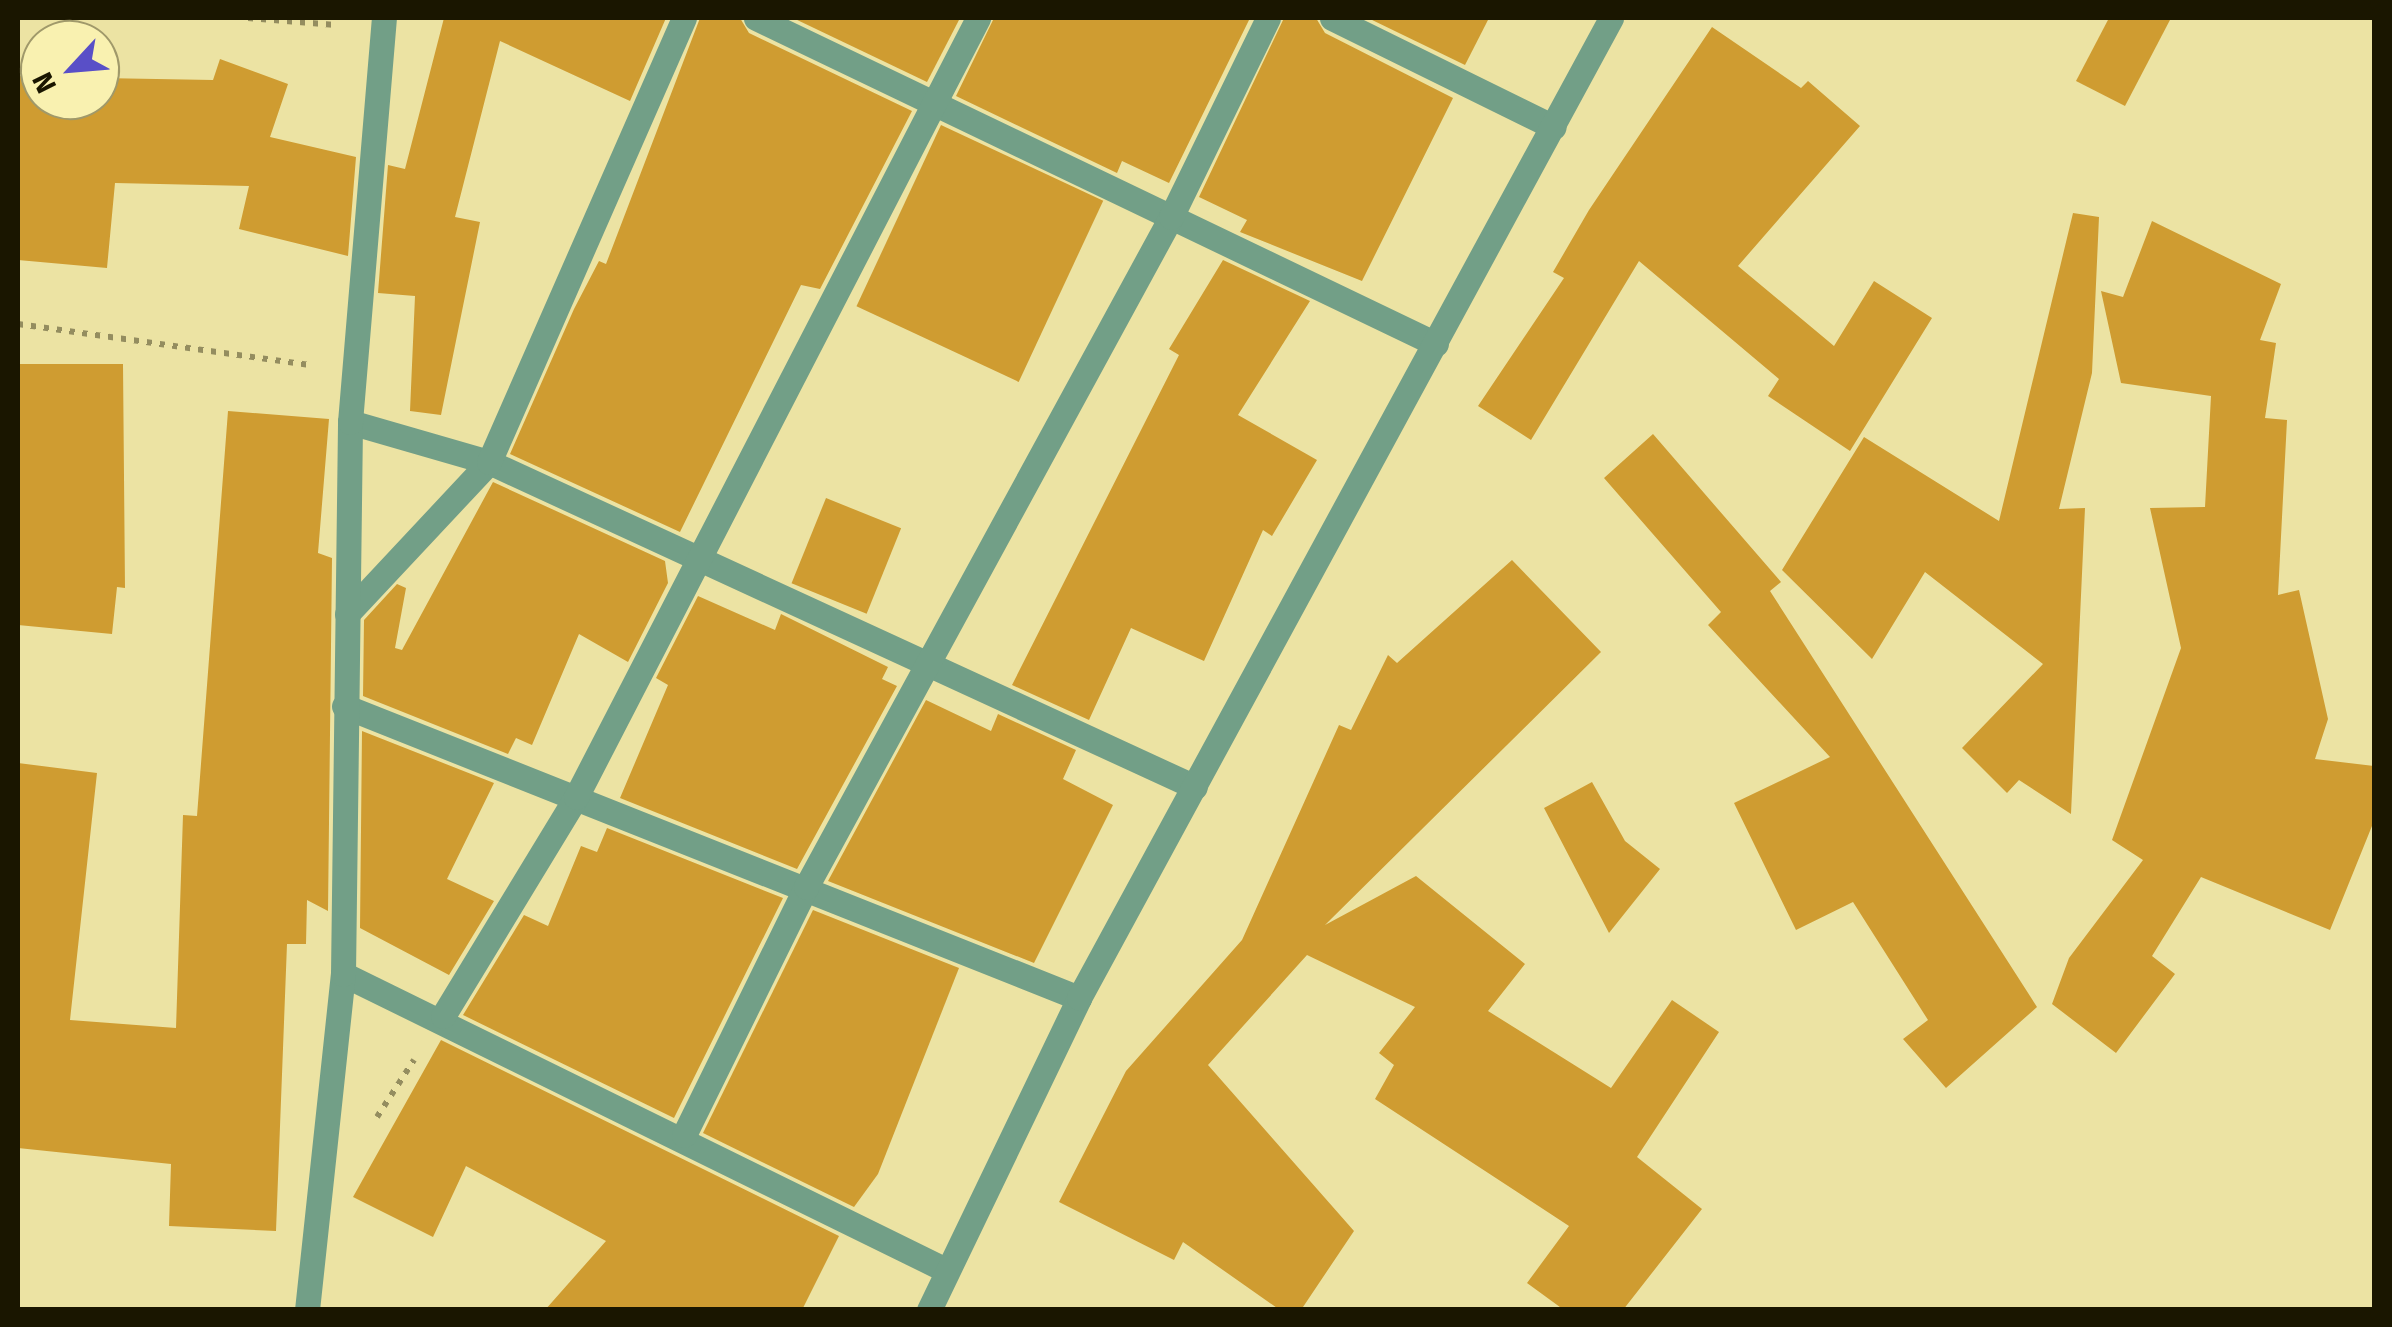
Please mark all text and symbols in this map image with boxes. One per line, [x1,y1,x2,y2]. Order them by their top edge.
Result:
north arrow [20,20,120,120]
text: N [25,67,63,98]

